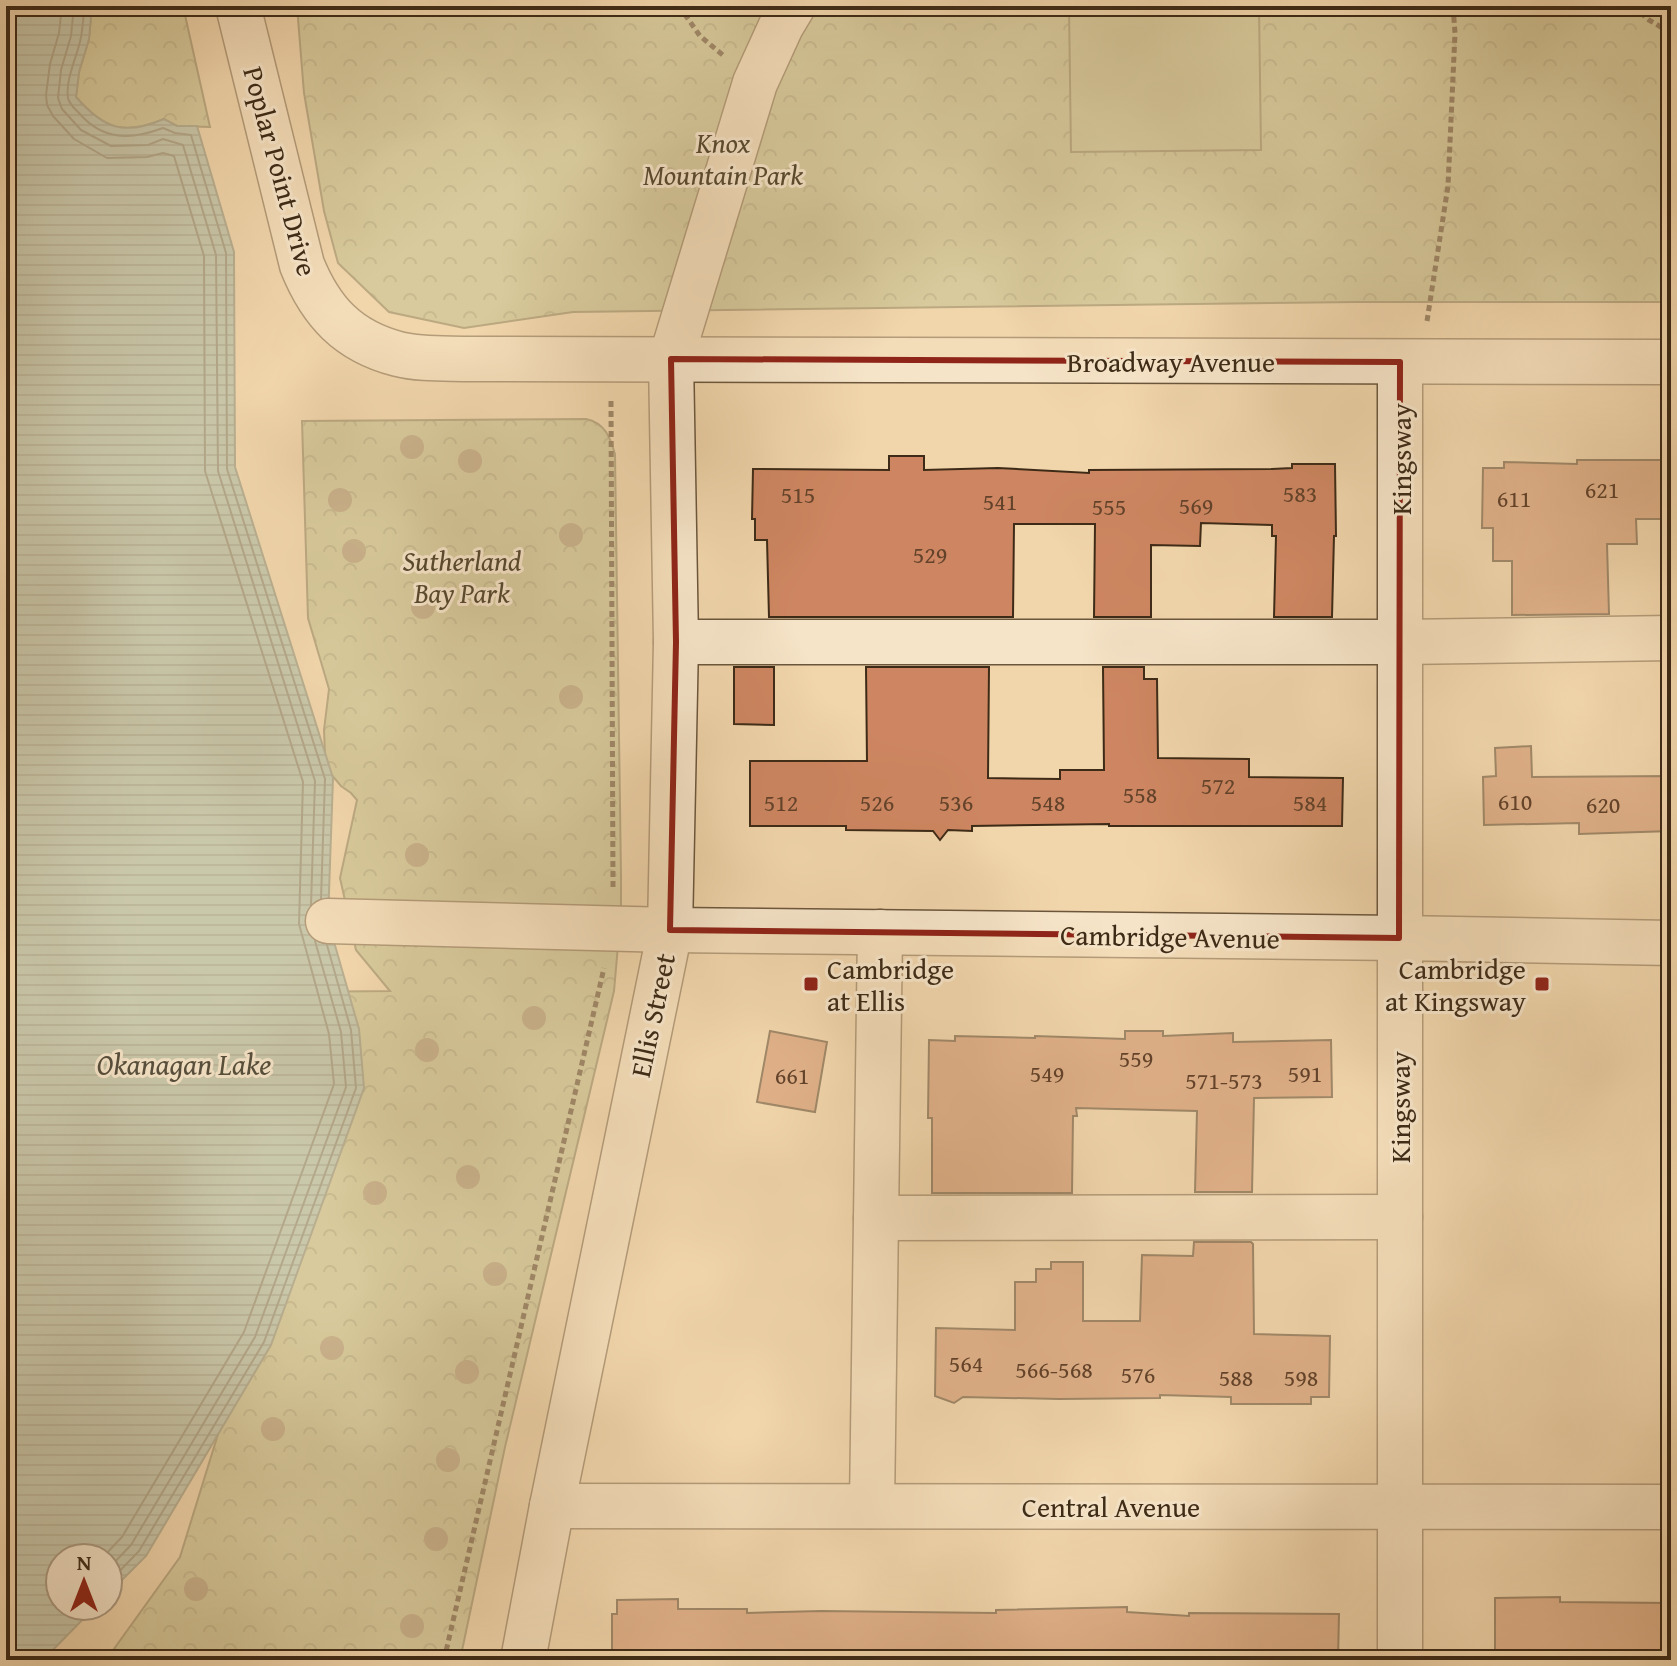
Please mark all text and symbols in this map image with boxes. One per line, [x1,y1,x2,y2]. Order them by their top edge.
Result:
street label: Poplar Point Drive [233,62,329,280]
park label: Knox Mountain Park [643,122,803,195]
street label: Broadway Avenue [1067,341,1275,382]
street label: Kingsway [1380,403,1421,515]
house number: 621 [1585,472,1619,507]
house number: 583 [1283,476,1317,511]
house number: 515 [781,477,815,512]
house number: 611 [1497,481,1531,516]
house number: 541 [983,484,1017,519]
house number: 569 [1179,488,1213,523]
house number: 555 [1092,489,1126,524]
house number: 529 [913,537,947,572]
park label: Sutherland Bay Park [402,540,522,613]
house number: 572 [1201,768,1235,803]
house number: 558 [1123,777,1157,812]
house number: 610 [1498,784,1532,819]
house number: 512 [764,785,798,820]
house number: 526 [860,785,894,820]
house number: 536 [939,785,973,820]
house number: 548 [1031,785,1065,820]
house number: 584 [1293,785,1327,820]
house number: 620 [1586,787,1620,822]
street label: Cambridge Avenue [1060,914,1280,958]
place label: Cambridge at Ellis [827,948,954,1021]
place label: Cambridge at Kingsway [1385,948,1526,1021]
street label: Ellis Street [619,949,685,1081]
marker: Cambridge at Ellis [802,975,820,993]
marker: Cambridge at Kingsway [1533,975,1551,993]
house number: 559 [1119,1041,1153,1076]
water label: Okanagan Lake [97,1042,271,1086]
street label: Kingsway [1379,1051,1420,1163]
house number: 549 [1030,1056,1064,1091]
house number: 591 [1288,1056,1322,1091]
house number: 661 [775,1058,809,1093]
house number: 571-573 [1185,1063,1263,1098]
house number: 564 [949,1346,983,1381]
house number: 566-568 [1015,1352,1093,1387]
house number: 576 [1121,1357,1155,1392]
house number: 588 [1219,1360,1253,1395]
house number: 598 [1284,1360,1318,1395]
street label: Central Avenue [1022,1486,1200,1527]
north arrow [44,1542,124,1622]
text: N [77,1546,92,1578]

